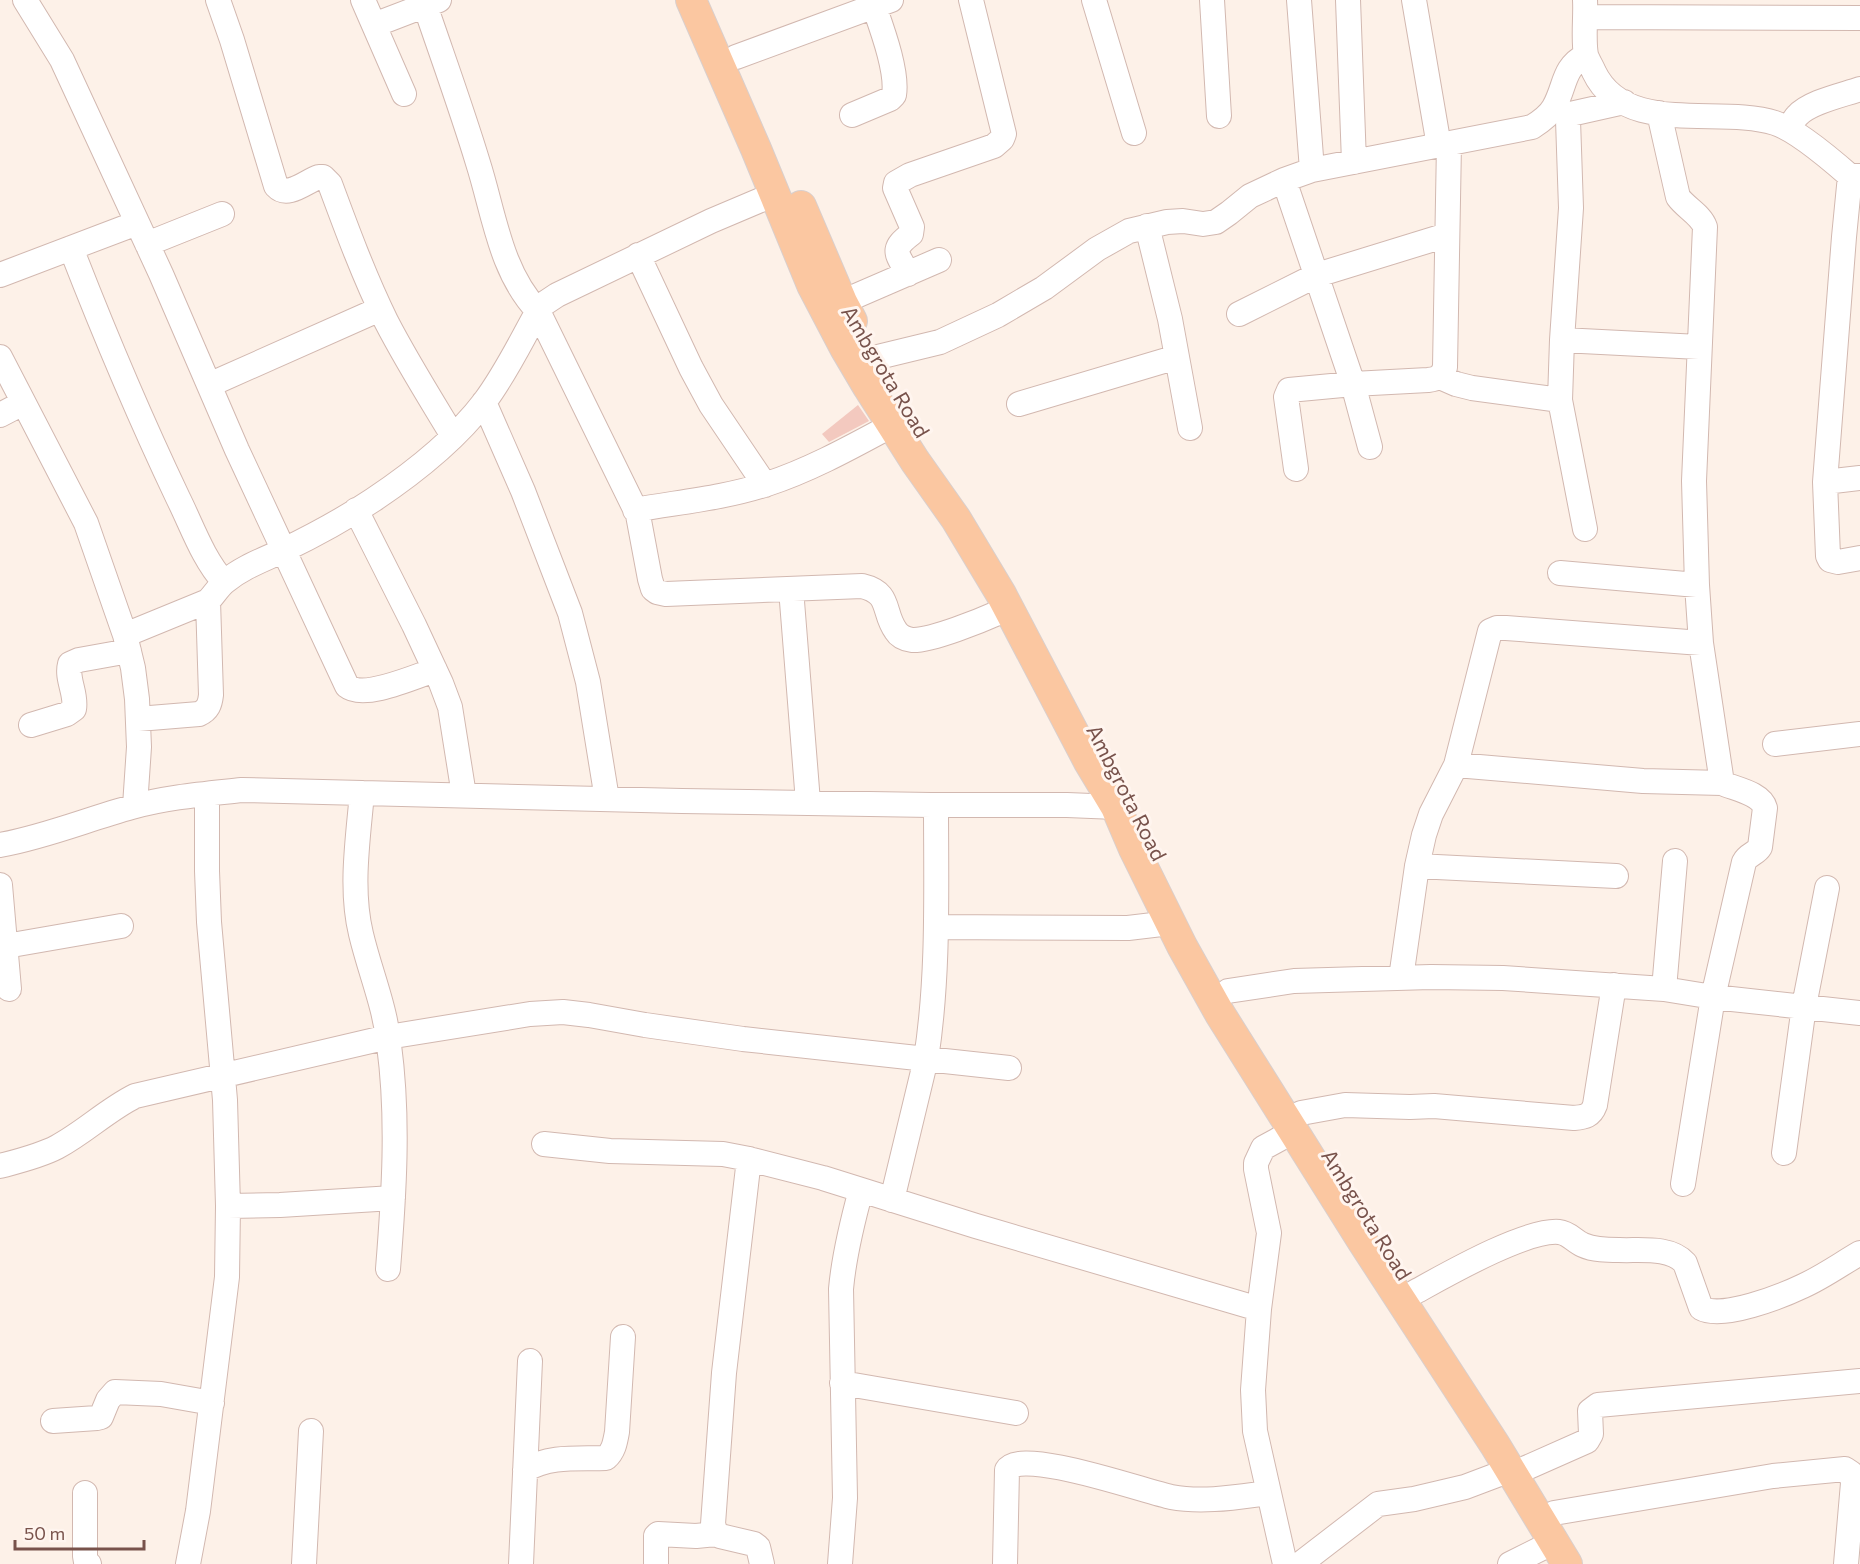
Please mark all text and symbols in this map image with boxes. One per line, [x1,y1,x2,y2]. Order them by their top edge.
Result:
street label: Ambgrota Road [837,301,936,442]
street label: Ambgrota Road [1082,720,1172,865]
street label: Ambgrota Road [1317,1144,1418,1284]
scale bar [15,1513,144,1551]
text: 50 m [24,1522,65,1544]

